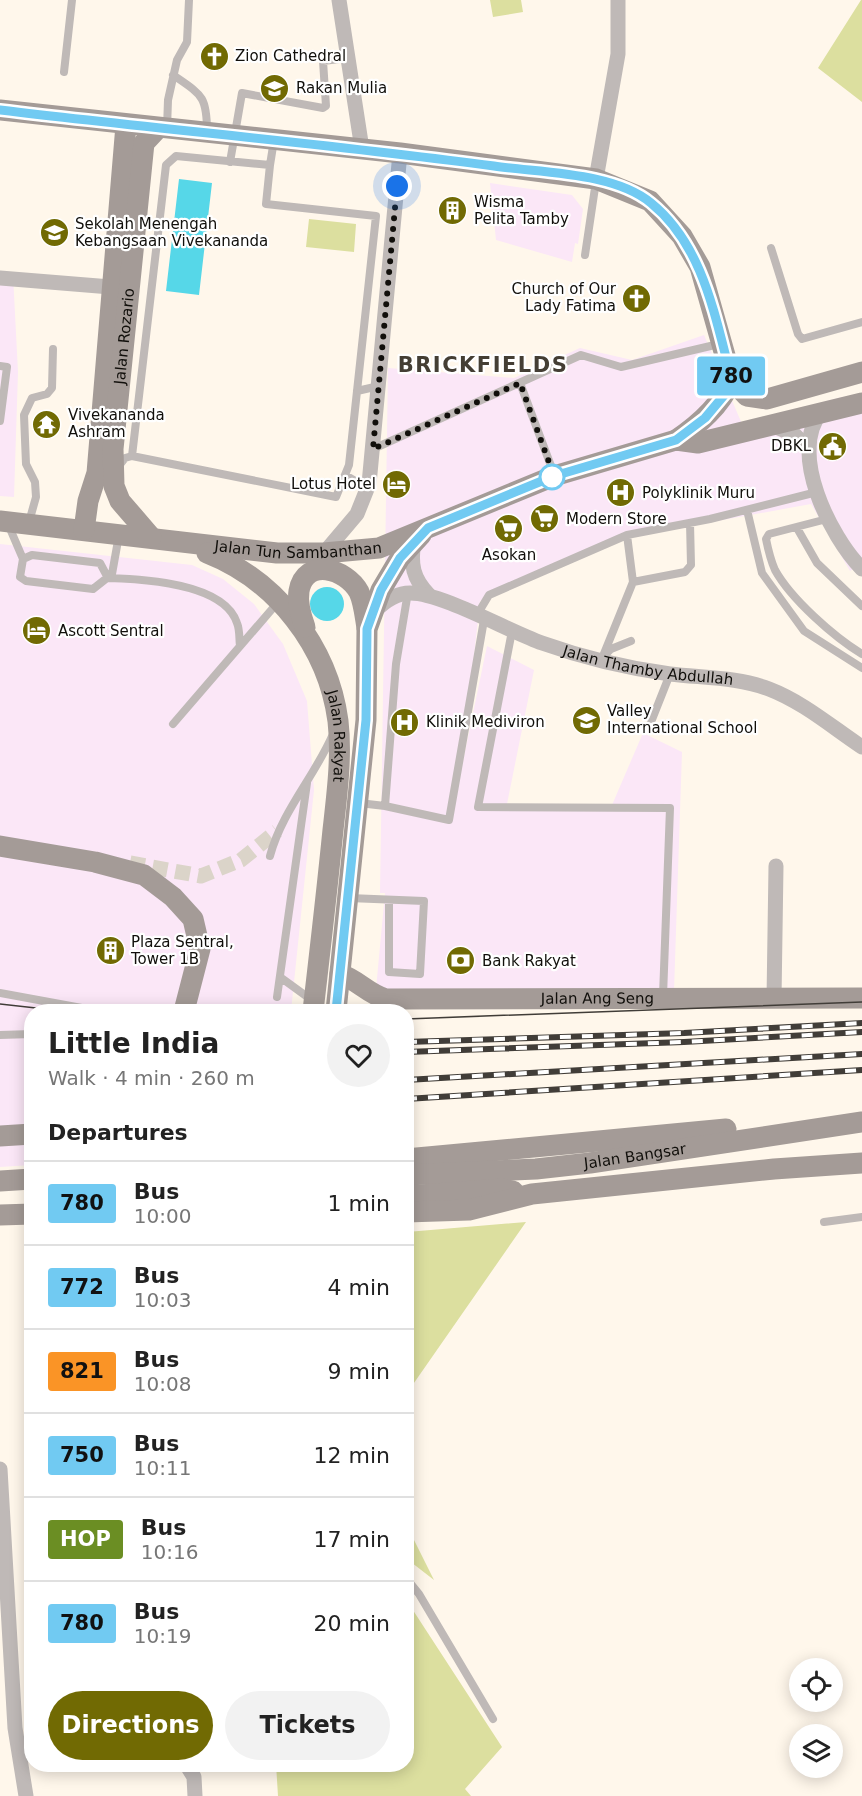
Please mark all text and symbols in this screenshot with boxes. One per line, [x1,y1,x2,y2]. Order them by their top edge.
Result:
church icon: Zion Cathedral [198,40,230,72]
place label: Zion Cathedral [235,47,346,65]
school or university icon: Rakan Mulia [259,72,291,104]
place label: Rakan Mulia [296,79,387,97]
your location [382,171,412,201]
place label: Wisma Pelita Tamby [474,193,569,228]
building icon: Wisma Pelita Tamby [437,195,469,227]
place label: Sekolah Menengah Kebangsaan Vivekananda [75,215,268,250]
school or university icon: Sekolah Menengah Kebangsaan Vivekananda [38,217,70,249]
place label: Church of Our Lady Fatima [511,280,617,315]
church icon: Church of Our Lady Fatima [621,282,653,314]
street label: Jalan Rozario [110,287,138,386]
district label: BRICKFIELDS [398,353,568,377]
line badge: 780 [696,356,765,395]
text: 780 [709,364,753,388]
place label: Vivekananda Ashram [68,406,165,441]
temple icon: Vivekananda Ashram [31,408,63,440]
public building icon: DBKL [816,430,848,462]
place label: DBKL [771,437,812,455]
unlabelled marker [539,464,565,490]
hotel icon: Lotus Hotel [381,468,413,500]
place label: Lotus Hotel [291,475,376,493]
hospital icon: Polyklinik Muru [605,477,637,509]
place label: Polyklinik Muru [642,484,755,502]
supermarket icon: Modern Store [529,503,561,535]
place label: Modern Store [566,510,667,528]
supermarket icon: Asokan [493,512,525,544]
street label: Jalan Tun Sambanthan [213,537,383,562]
place label: Asokan [482,546,536,564]
hotel icon: Ascott Sentral [21,615,53,647]
place label: Ascott Sentral [58,622,164,640]
street label: Jalan Thamby Abdullah [560,641,734,689]
street label: Jalan Rakyat [323,687,349,783]
place label: Valley International School [607,702,757,737]
school or university icon: Valley International School [570,704,602,736]
hospital icon: Klinik Mediviron [389,706,421,738]
place label: Klinik Mediviron [426,713,545,731]
place label: Plaza Sentral, Tower 1B [130,933,234,968]
building icon: Plaza Sentral, Tower 1B [94,935,126,967]
bank icon: Bank Rakyat [445,945,477,977]
place label: Bank Rakyat [482,952,576,970]
street label: Jalan Ang Seng [540,989,654,1008]
button: heart [327,1024,390,1087]
text: Little India [48,1027,219,1060]
text: Walk · 4 min · 260 m [48,1066,255,1090]
text: Departures [48,1120,188,1145]
street label: Jalan Bangsar [582,1140,688,1173]
text: Bus [134,1179,179,1204]
text: 780 [60,1191,104,1215]
text: 1 min [328,1191,390,1216]
text: 10:00 [134,1204,191,1228]
text: Bus [134,1263,179,1288]
text: 772 [60,1275,104,1299]
text: 4 min [328,1275,390,1300]
text: 10:03 [134,1288,191,1312]
text: Bus [134,1347,179,1372]
text: 821 [60,1359,104,1383]
text: 9 min [328,1359,390,1384]
text: 10:08 [134,1372,191,1396]
text: Bus [134,1431,179,1456]
text: 750 [60,1443,104,1467]
text: 12 min [314,1443,390,1468]
text: 10:11 [134,1456,191,1480]
text: Bus [141,1515,186,1540]
text: HOP [60,1527,111,1551]
text: 17 min [314,1527,390,1552]
text: 10:16 [141,1540,198,1564]
text: Bus [134,1599,179,1624]
text: 780 [60,1611,104,1635]
text: 20 min [314,1611,390,1636]
text: 10:19 [134,1624,191,1648]
map controls [789,1658,843,1778]
button: locate [789,1658,843,1712]
button: Directions [48,1691,213,1760]
button: Tickets [225,1691,390,1760]
button: layers [789,1724,843,1778]

